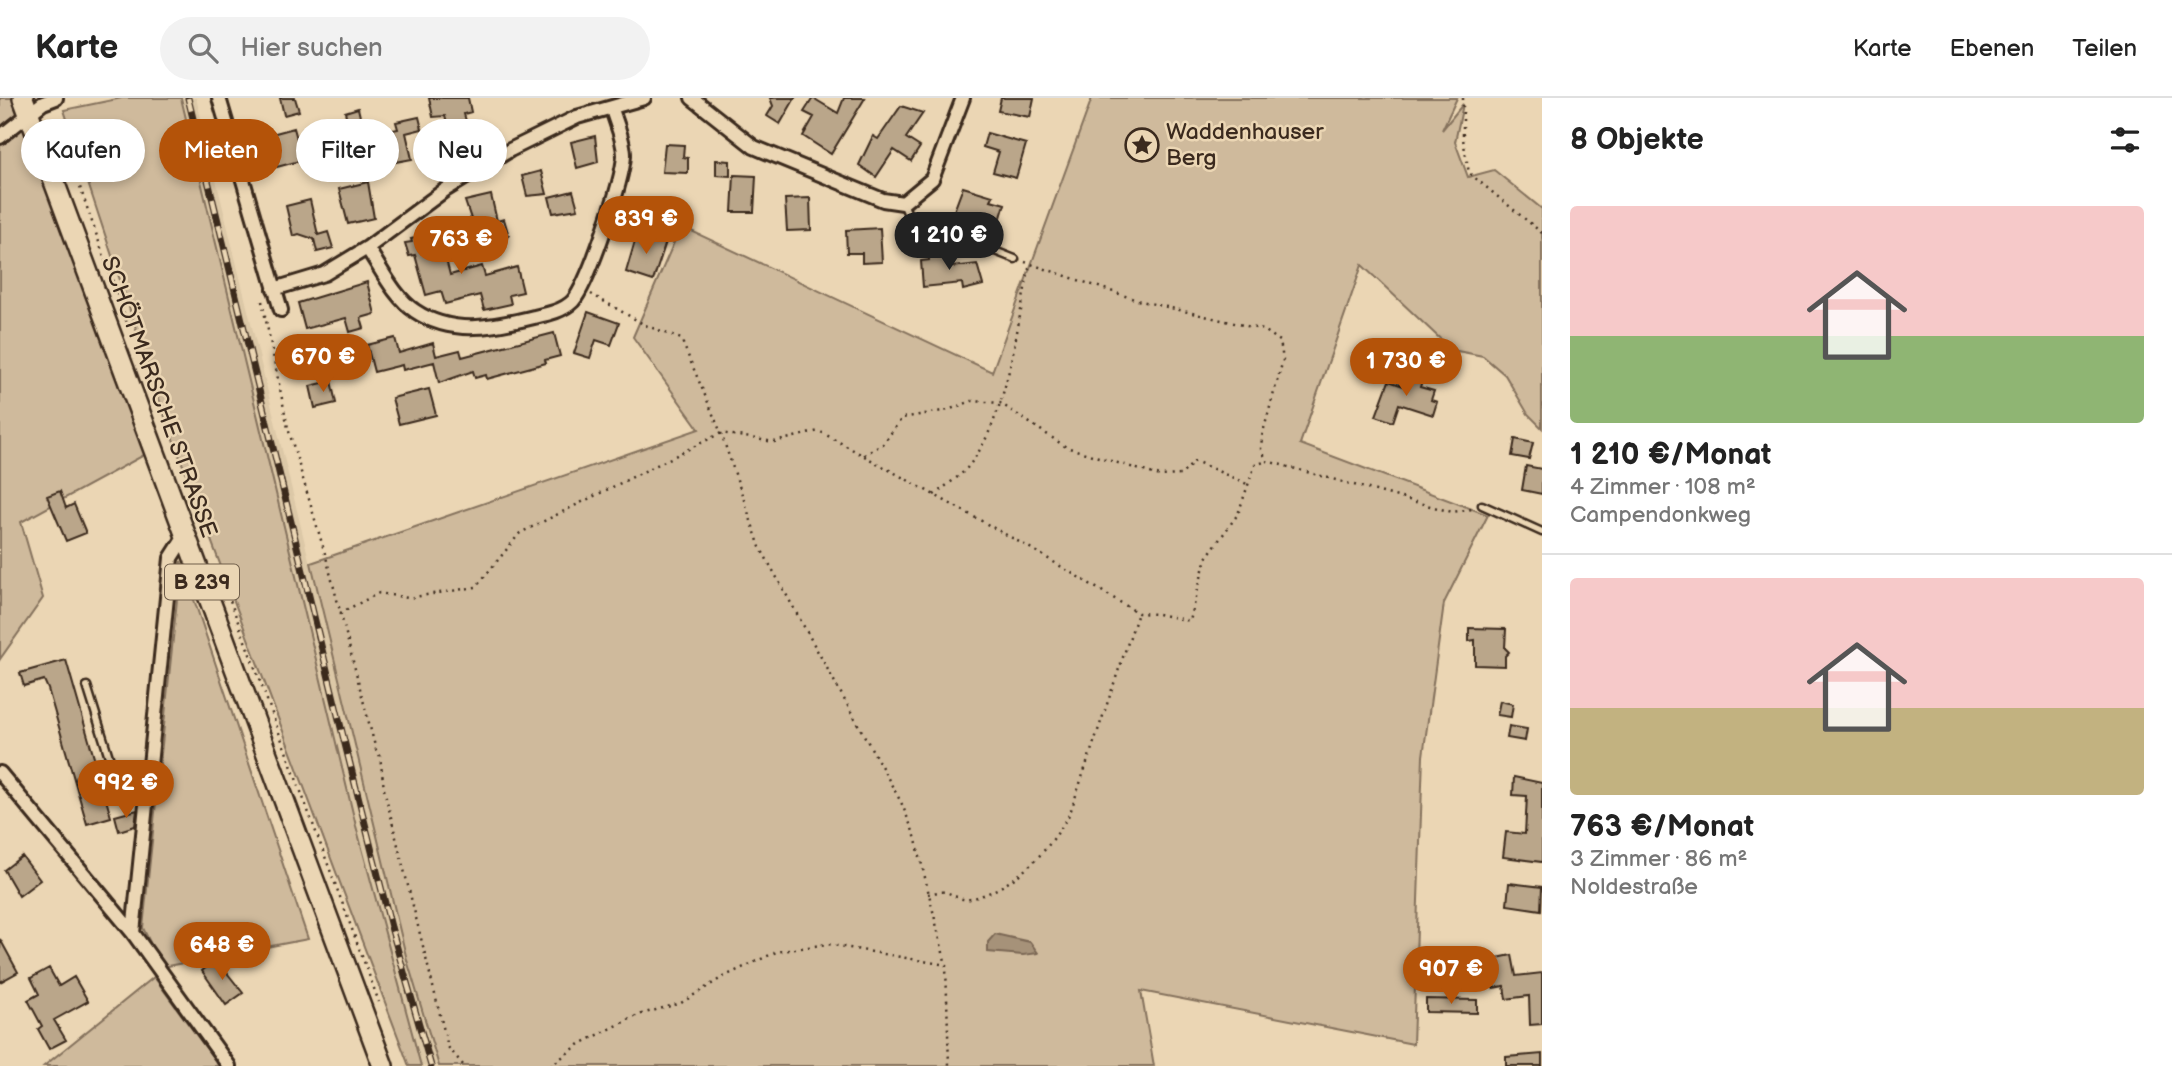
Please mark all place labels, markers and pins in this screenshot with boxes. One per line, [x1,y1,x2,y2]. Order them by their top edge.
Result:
place label: Waddenhauser Berg [1166,118,1324,172]
place icon: Waddenhauser Berg [1123,126,1161,164]
pin: 839 € [597,197,695,256]
pin: 1 210 € [884,212,1014,272]
pin: 763 € [412,216,510,276]
pin: 670 € [274,334,372,394]
pin: 1 730 € [1341,338,1471,398]
pin: 992 € [77,760,175,820]
pin: 648 € [173,922,271,982]
pin: 907 € [1402,946,1500,1006]

